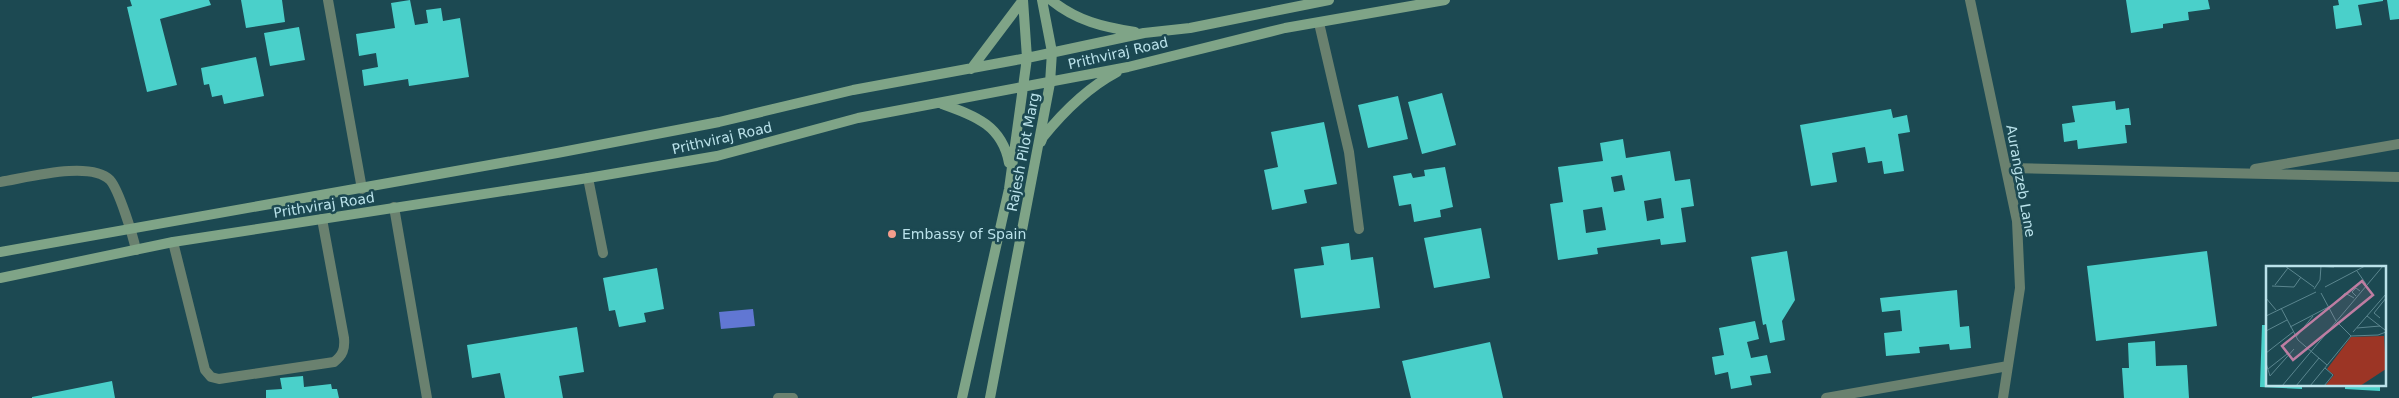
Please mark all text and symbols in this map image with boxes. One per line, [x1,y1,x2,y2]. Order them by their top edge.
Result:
street label: Prithviraj Road [1066,34,1170,72]
street label: Rajesh Pilot Marg [1004,91,1042,213]
street label: Prithviraj Road [670,119,774,157]
street label: Aurangzeb Lane [2003,124,2039,238]
street label: Prithviraj Road [272,189,376,221]
place label: Embassy of Spain [902,226,1026,242]
marker: Embassy of Spain [886,228,898,240]
inset map [2266,266,2386,386]

